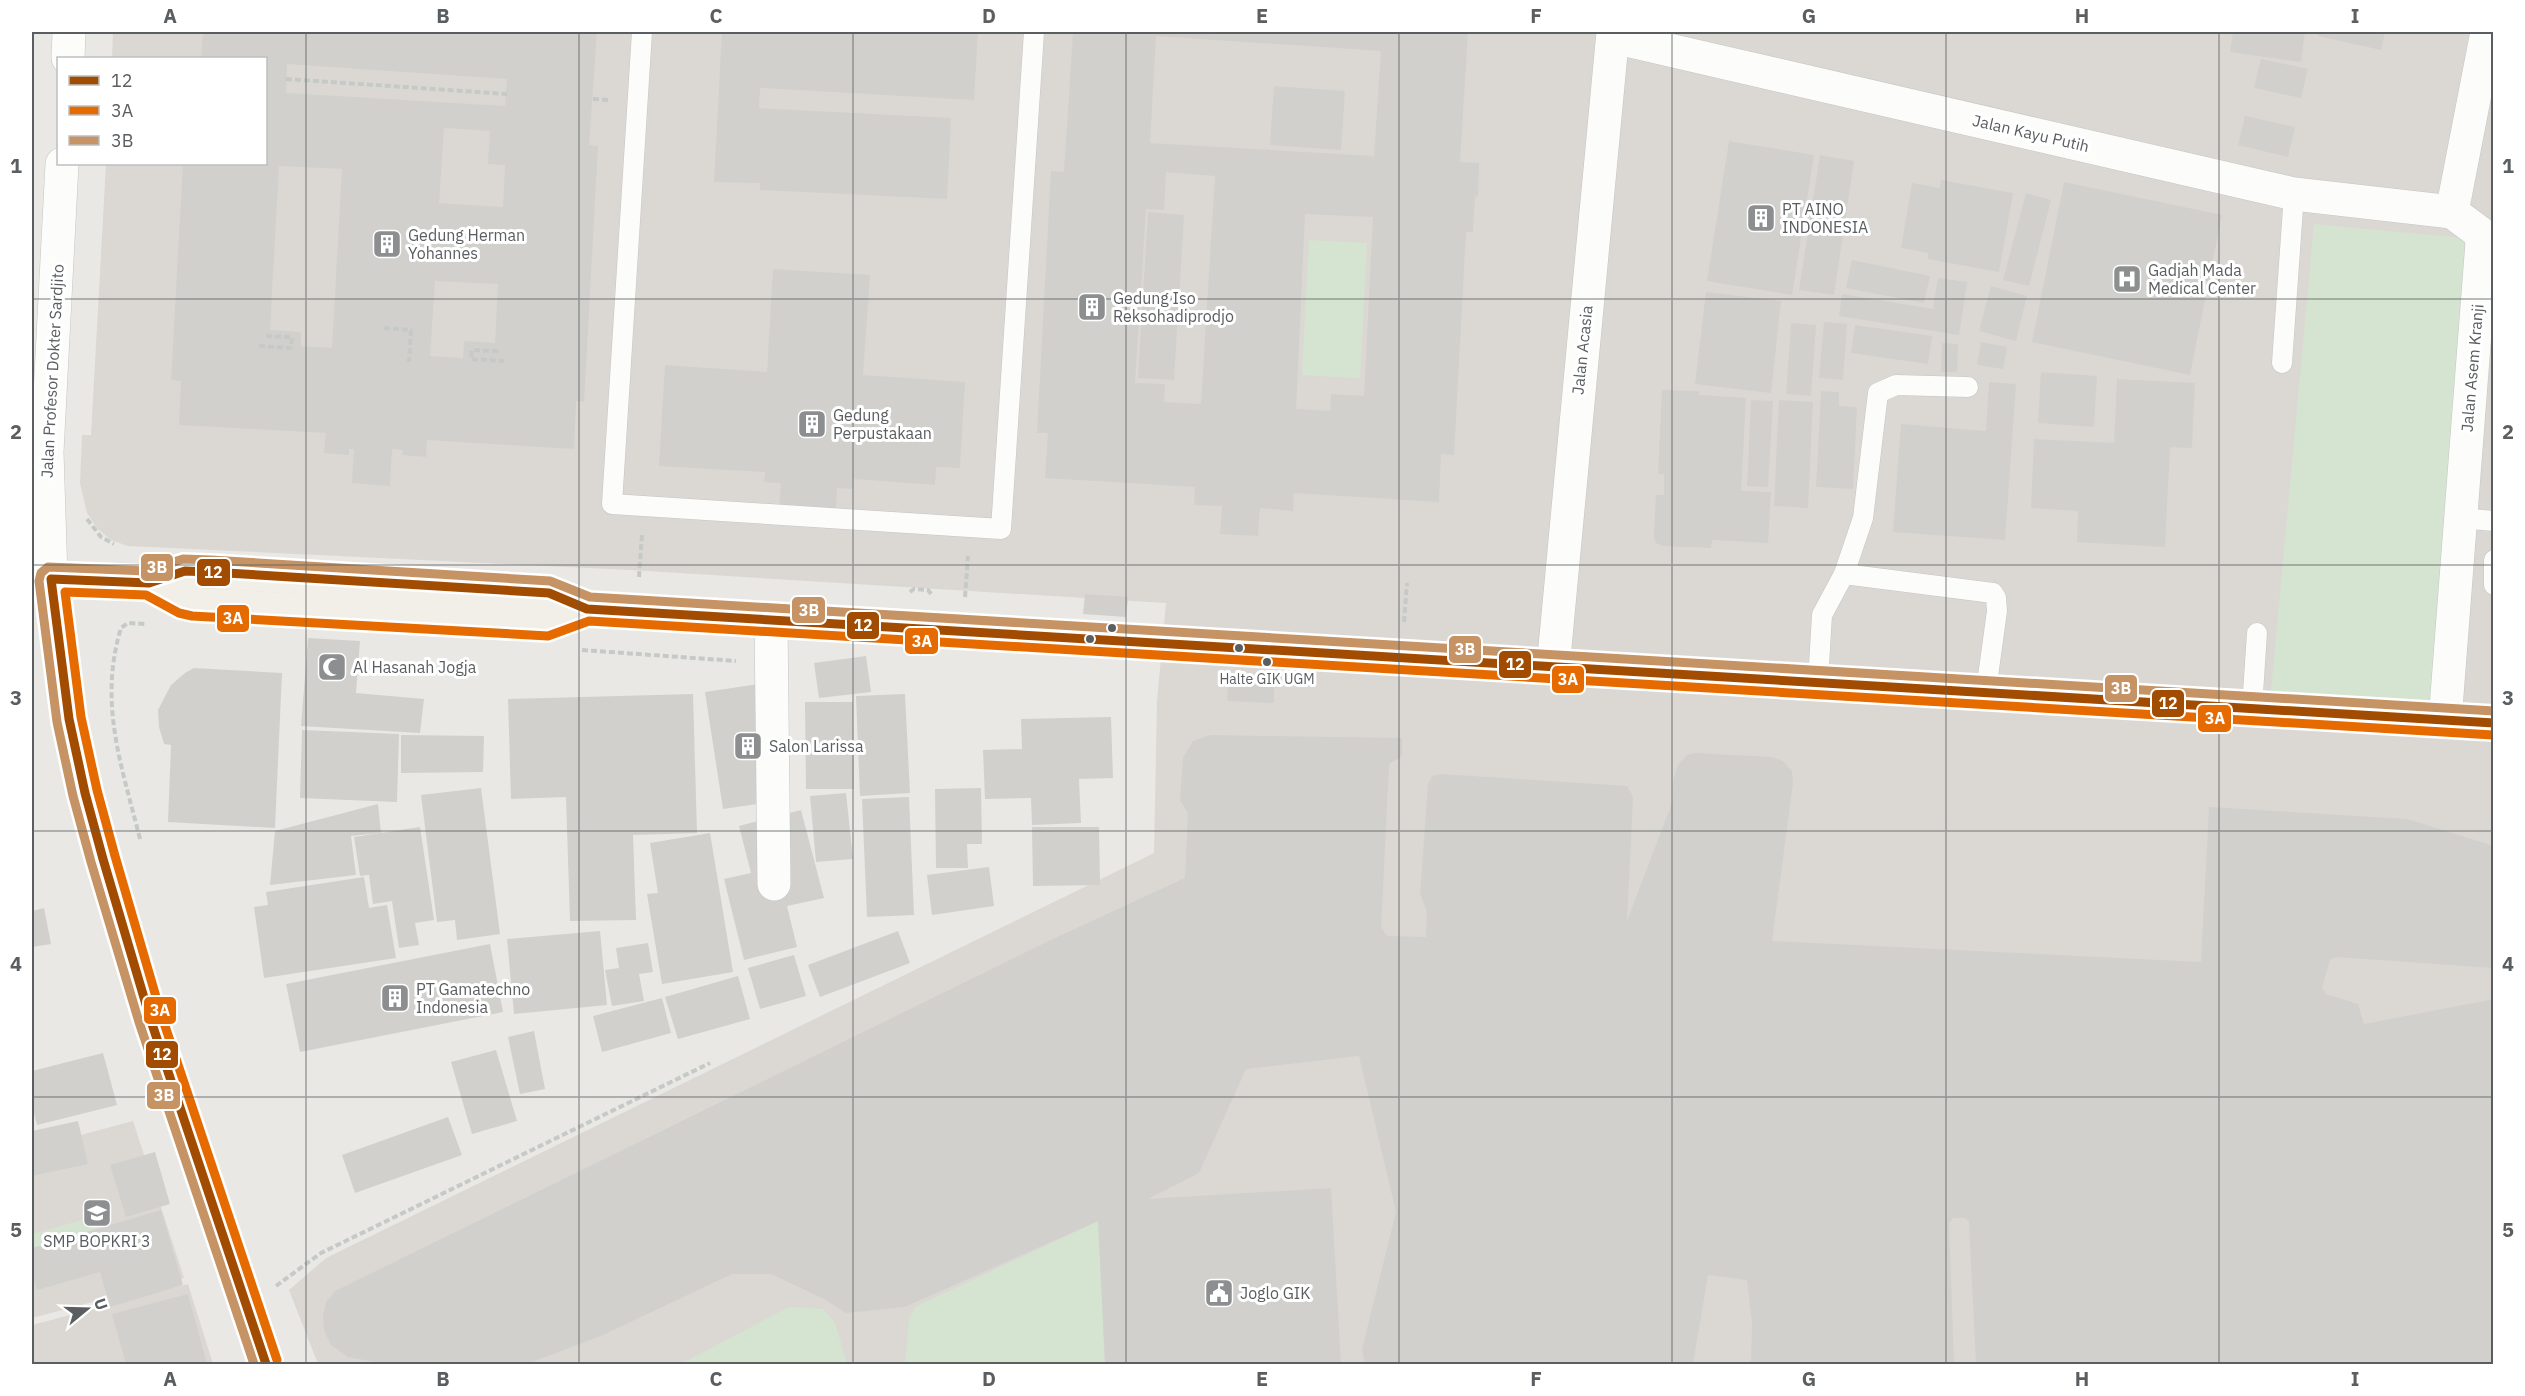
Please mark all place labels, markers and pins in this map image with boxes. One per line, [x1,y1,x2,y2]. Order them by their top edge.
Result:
place label: PT AINO INDONESIA [1782,199,1868,237]
building icon: PT AINO INDONESIA [1745,202,1777,234]
place label: Gedung Herman Yohannes [408,225,525,263]
building icon: Gedung Herman Yohannes [371,228,403,260]
place label: Gadjah Mada Medical Center [2148,260,2256,298]
hospital icon: Gadjah Mada Medical Center [2111,263,2143,295]
place label: Gedung Iso Reksohadiprodjo [1113,288,1234,326]
building icon: Gedung Iso Reksohadiprodjo [1076,291,1108,323]
place label: Gedung Perpustakaan [833,405,932,443]
building icon: Gedung Perpustakaan [796,408,828,440]
unlabelled marker [1106,622,1118,634]
unlabelled marker [1084,633,1096,645]
unlabelled marker [1233,642,1245,654]
mosque icon: Al Hasanah Jogja [316,651,348,683]
marker: Halte GIK UGM [1261,656,1273,668]
place label: Al Hasanah Jogja [353,657,477,677]
place label: Halte GIK UGM [1219,670,1315,688]
building icon: Salon Larissa [732,730,764,762]
place label: Salon Larissa [769,736,864,756]
place label: PT Gamatechno Indonesia [416,979,530,1017]
building icon: PT Gamatechno Indonesia [379,982,411,1014]
school or university icon: SMP BOPKRI 3 [81,1197,113,1229]
place label: SMP BOPKRI 3 [43,1231,151,1251]
public building icon: Joglo GIK [1203,1277,1235,1309]
place label: Joglo GIK [1240,1283,1310,1303]

